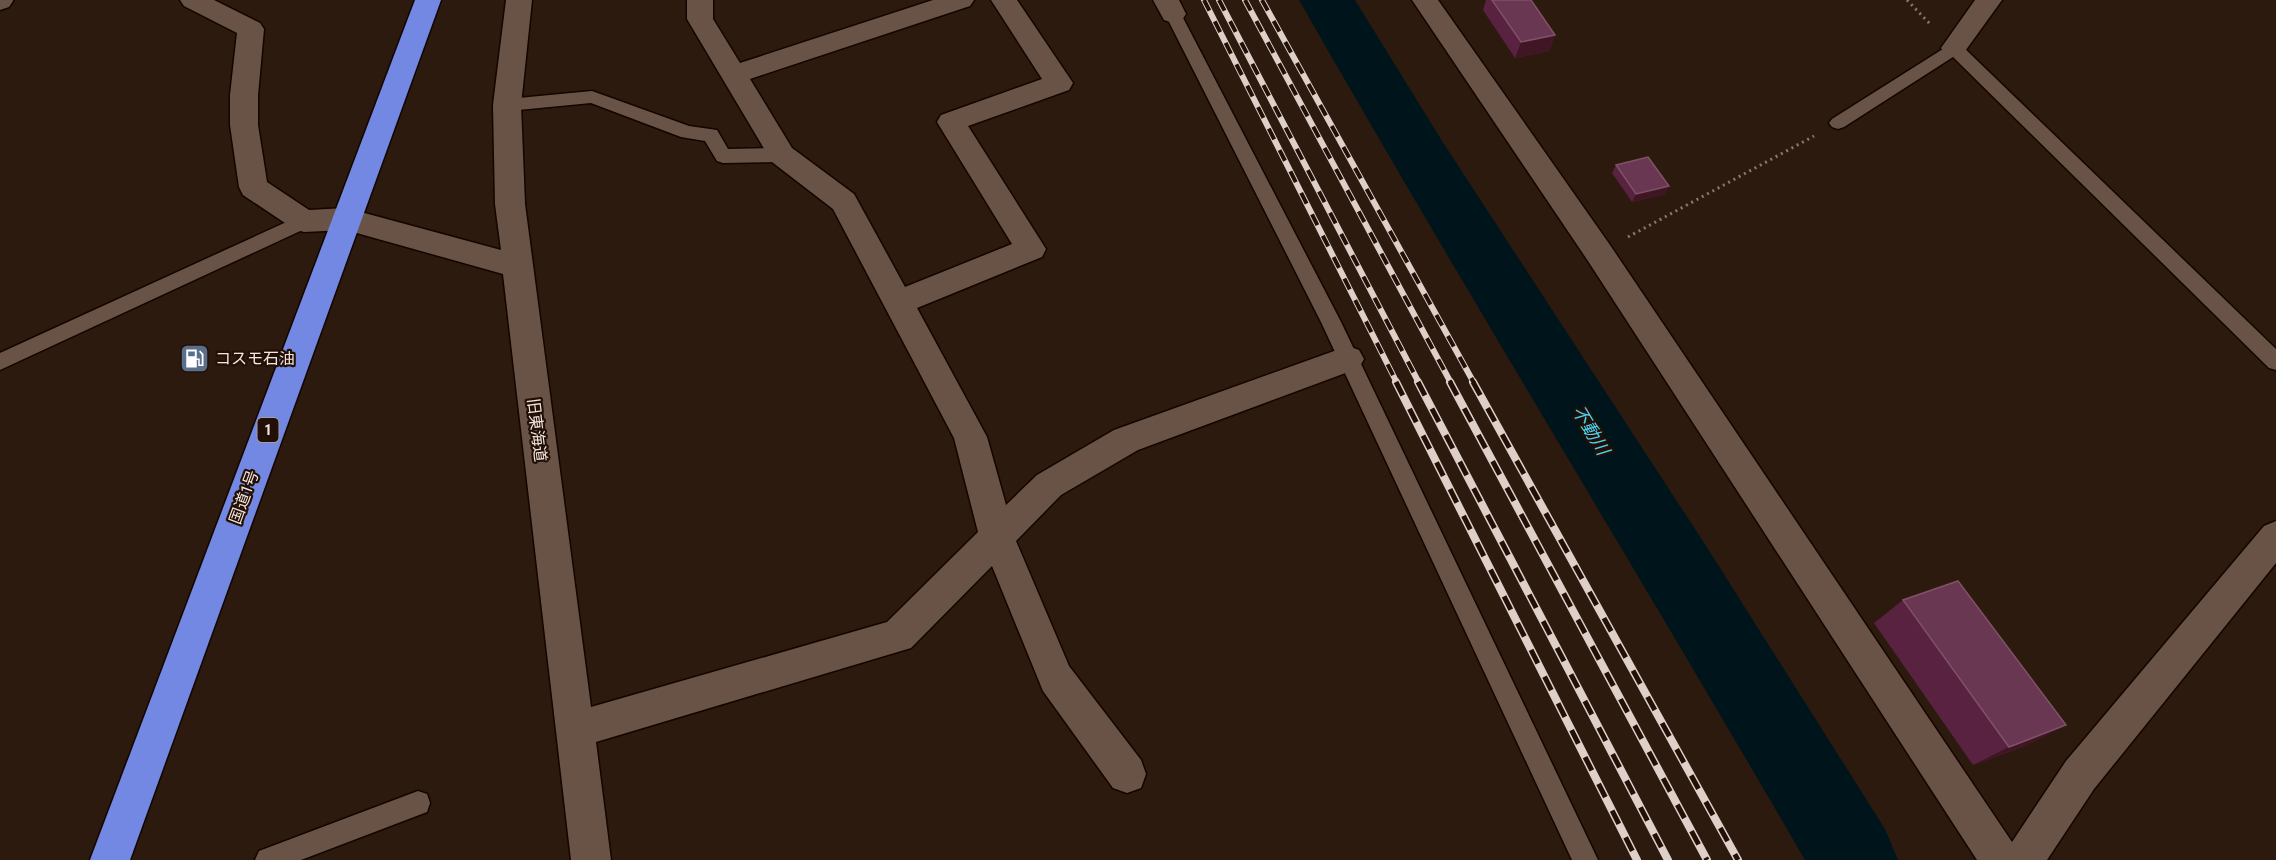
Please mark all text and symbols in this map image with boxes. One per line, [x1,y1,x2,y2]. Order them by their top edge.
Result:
fuel station icon: コスモ石油 [178,342,210,374]
place label: コスモ石油 [215,349,295,368]
street label: 旧東海道 [524,397,550,463]
water label: 不動川 [1568,401,1615,460]
road number: 1 [258,418,278,442]
street label: 国道1号 [226,467,262,527]

